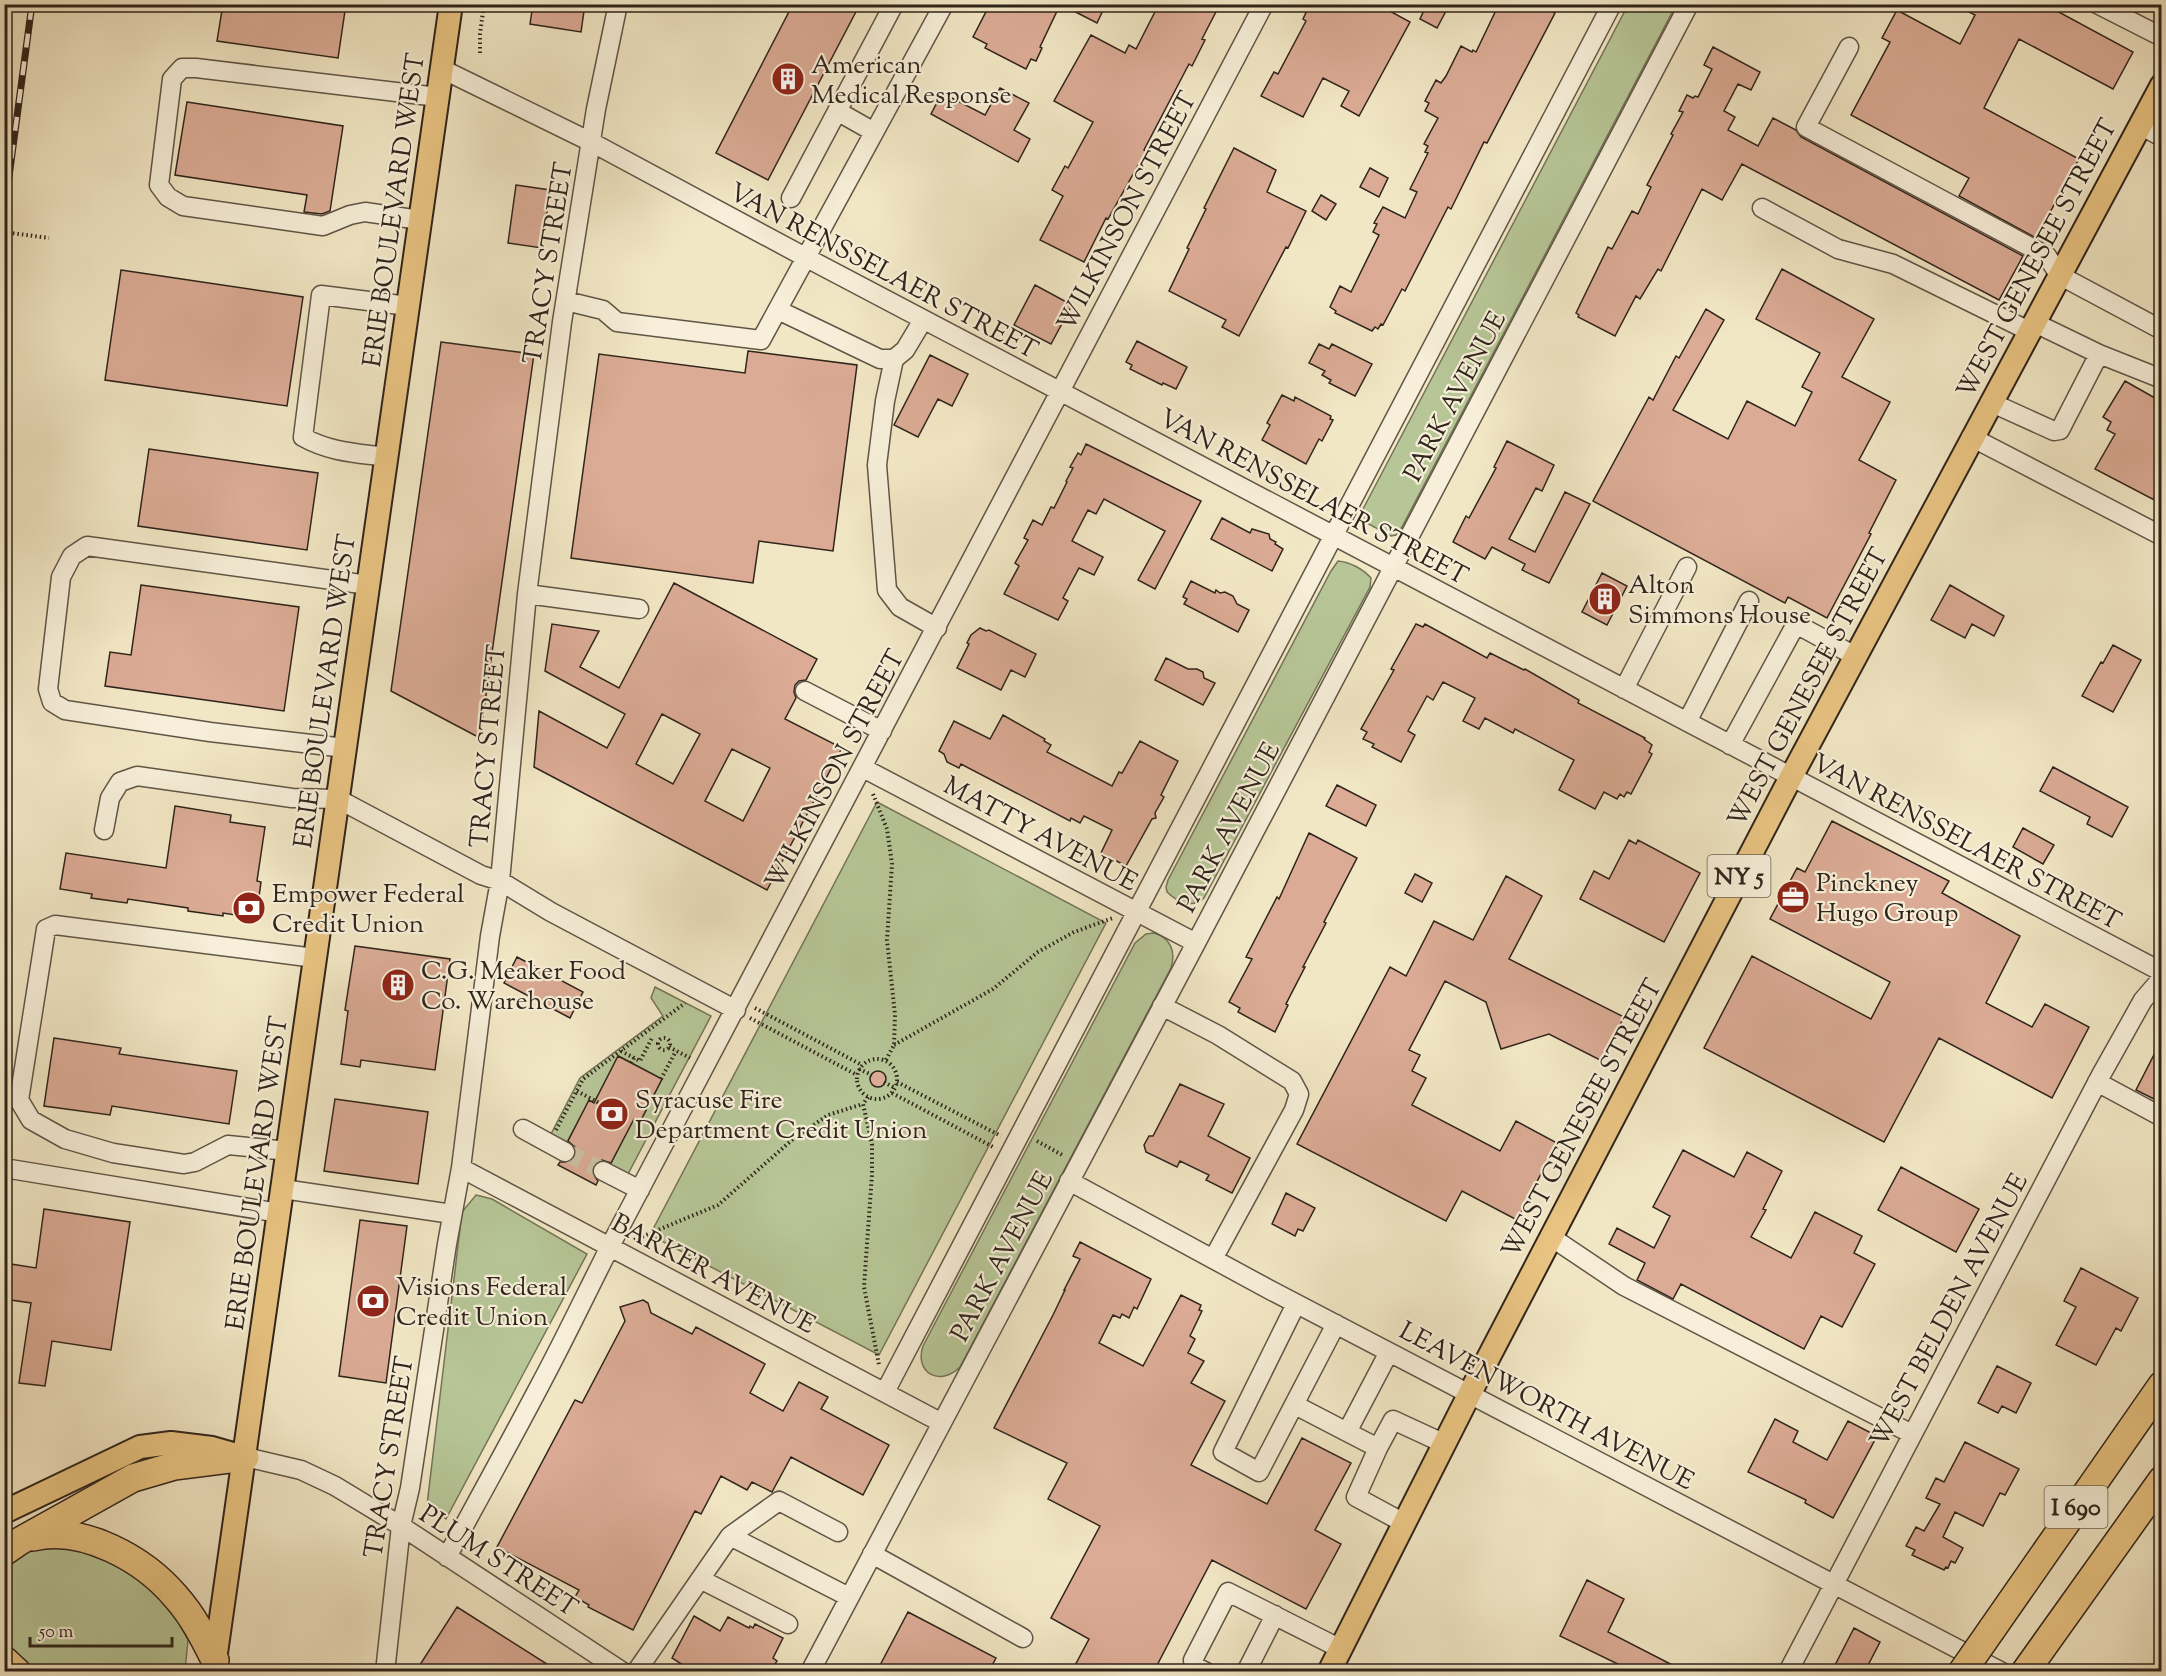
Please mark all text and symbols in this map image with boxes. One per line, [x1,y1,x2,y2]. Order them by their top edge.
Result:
place label: American Medical Response [811,48,1012,115]
street label: ERIE BOULEVARD WEST [355,51,436,370]
building icon: American Medical Response [770,61,806,97]
street label: WILKINSON STREET [1049,86,1207,339]
street label: WEST GENESEE STREET [1949,113,2128,406]
street label: TRACY STREET [515,160,584,367]
street label: VAN RENSSELAER STREET [722,175,1044,370]
street label: PARK AVENUE [1396,305,1517,489]
street label: VAN RENSSELAER STREET [1152,401,1474,596]
street label: ERIE BOULEVARD WEST [286,532,367,851]
street label: WEST GENESEE STREET [1720,542,1899,835]
place label: Alton Simmons House [1628,568,1811,635]
building icon: Alton Simmons House [1587,581,1623,617]
street label: TRACY STREET [462,643,517,849]
street label: WILKINSON STREET [757,644,915,897]
street label: PARK AVENUE [1170,736,1291,920]
street label: VAN RENSSELAER STREET [1805,746,2127,941]
street label: MATTY AVENUE [936,768,1144,902]
road number: NY 5 [1708,855,1770,897]
place label: Pinckney Hugo Group [1816,866,1959,933]
place label: Empower Federal Credit Union [272,877,465,944]
office icon: Pinckney Hugo Group [1775,879,1811,915]
bank icon: Empower Federal Credit Union [231,890,267,926]
place label: C.G. Meaker Food Co. Warehouse [421,954,626,1021]
building icon: C.G. Meaker Food Co. Warehouse [380,967,416,1003]
street label: WEST GENESEE STREET [1494,973,1673,1266]
street label: ERIE BOULEVARD WEST [218,1014,299,1333]
place label: Syracuse Fire Department Credit Union [635,1083,927,1150]
bank icon: Syracuse Fire Department Credit Union [594,1096,630,1132]
street label: PARK AVENUE [943,1165,1064,1349]
street label: WEST BELDEN AVENUE [1862,1167,2039,1455]
street label: BARKER AVENUE [604,1206,822,1345]
place label: Visions Federal Credit Union [396,1270,567,1337]
bank icon: Visions Federal Credit Union [355,1283,391,1319]
street label: LEAVENWORTH AVENUE [1392,1314,1700,1501]
street label: TRACY STREET [356,1354,425,1561]
road number: I 690 [2044,1486,2108,1528]
street label: PLUM STREET [411,1497,584,1627]
scale bar [30,1610,172,1648]
text: 50 m [38,1620,74,1646]

